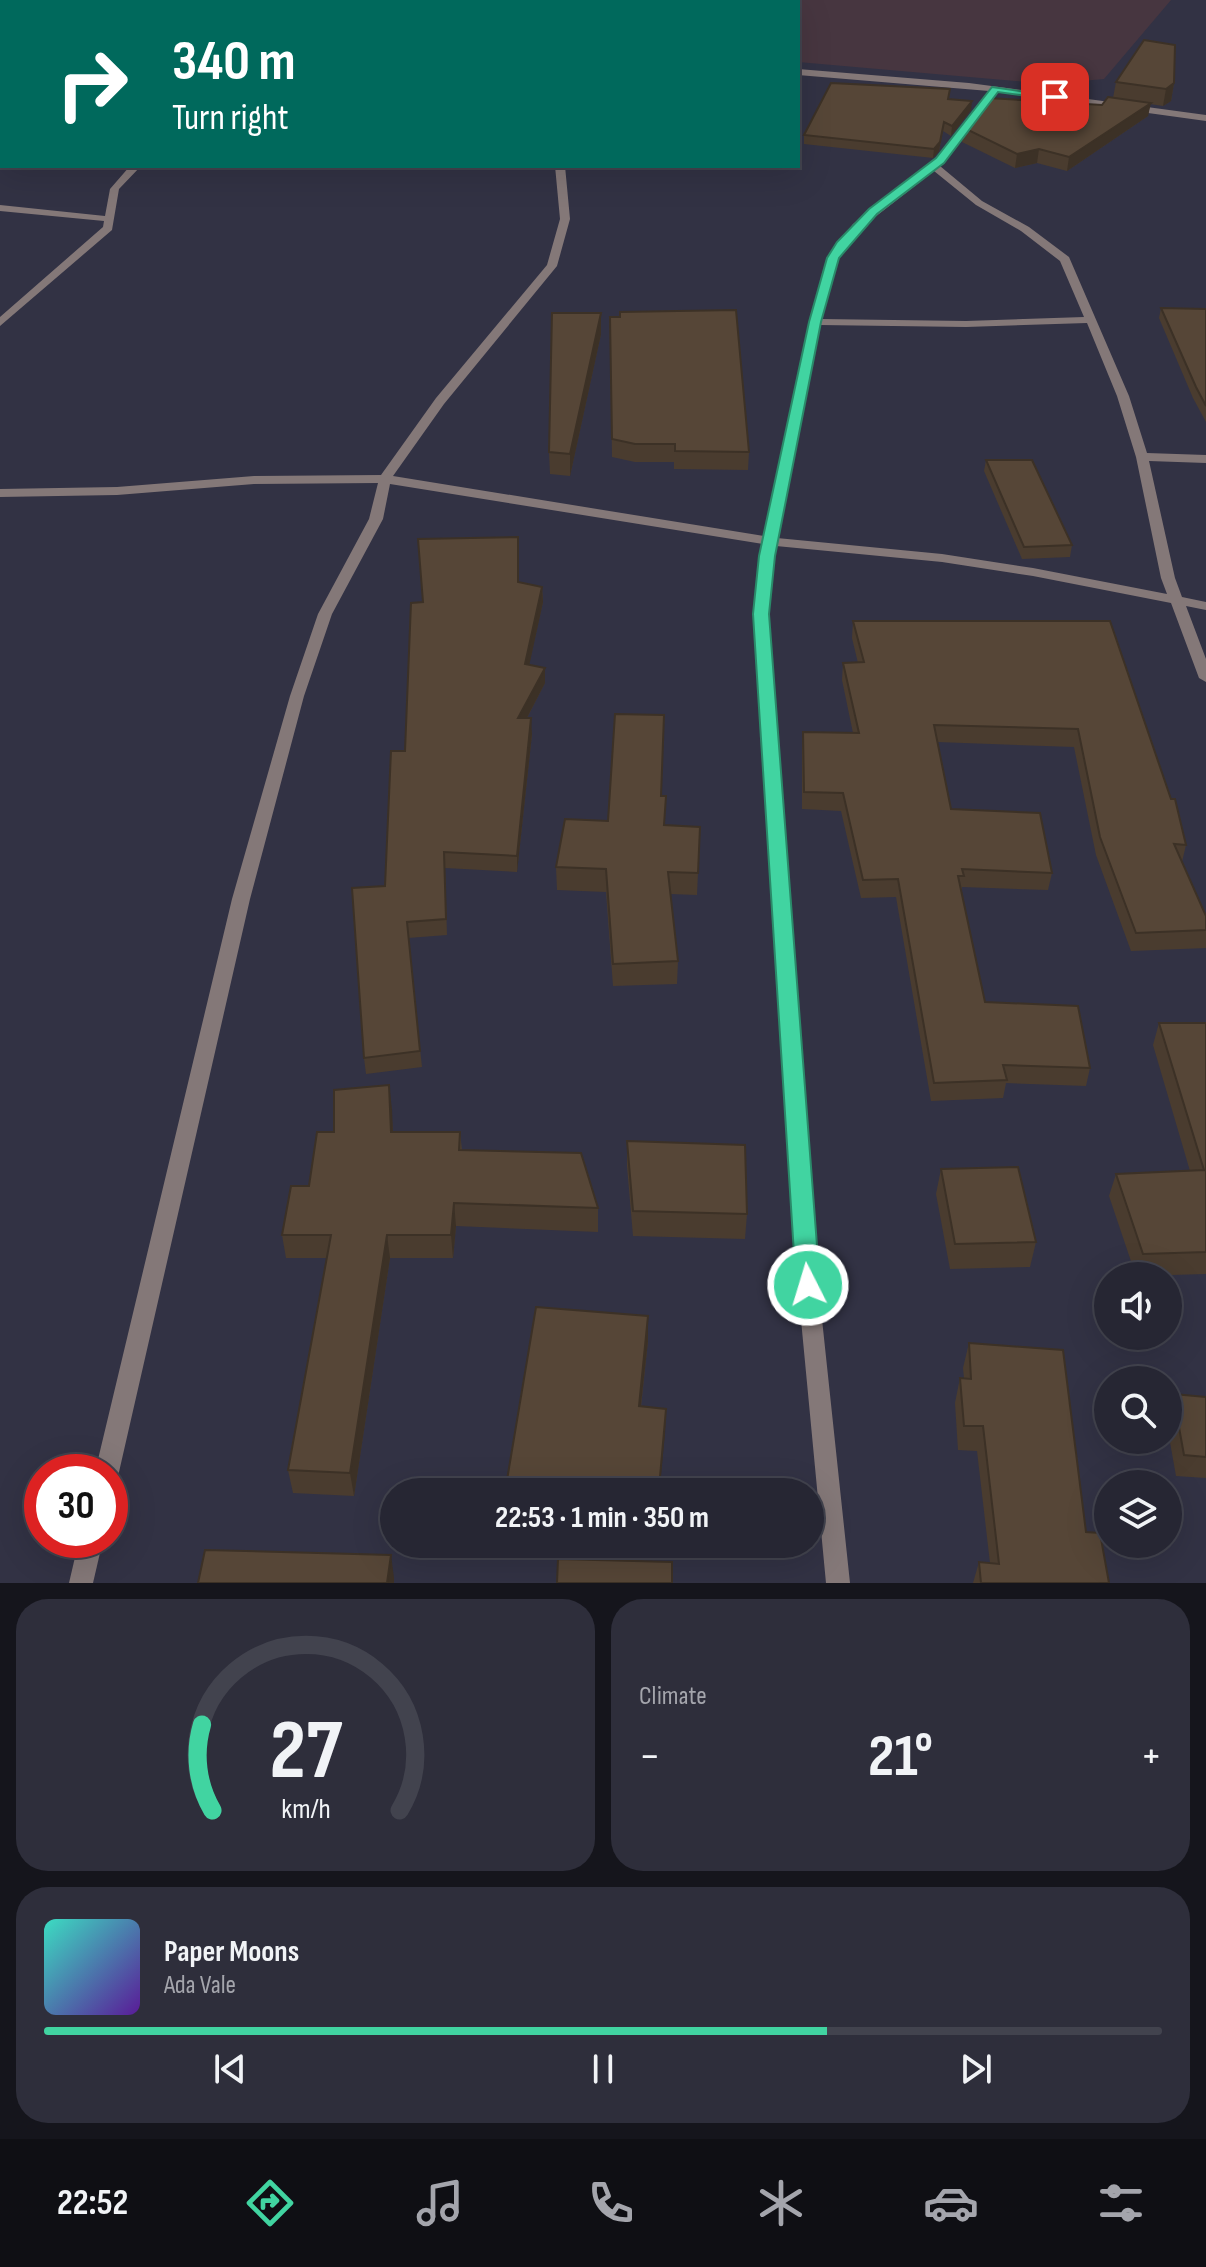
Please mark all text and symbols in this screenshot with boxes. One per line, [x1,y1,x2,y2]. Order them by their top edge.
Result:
text: 340 m [172,29,296,96]
icon: right [40,32,144,136]
pin [1021,63,1089,131]
icon: arrive [1033,75,1077,119]
text: Turn right [172,97,289,140]
position arrow [766,1243,850,1327]
map controls [1094,1262,1182,1558]
button: sound [1094,1262,1182,1350]
button: search [1094,1366,1182,1454]
speed limit sign: 30 [24,1454,128,1558]
button: layers [1094,1470,1182,1558]
text: 22:53 · 1 min · 350 m [495,1500,709,1536]
text: Climate [639,1681,707,1712]
text: 27 [269,1702,343,1802]
text: 21° [868,1721,933,1793]
text: − [639,1730,661,1783]
text: + [1140,1730,1162,1783]
text: km/h [281,1792,330,1827]
text: Paper Moons [164,1934,299,1970]
text: Ada Vale [164,1970,236,2001]
icon: previous [208,2047,252,2091]
icon: pause [581,2047,625,2091]
icon: next [954,2047,998,2091]
icon: directions [242,2175,298,2231]
icon: music [412,2175,468,2231]
icon: phone [583,2175,639,2231]
icon: climate [753,2175,809,2231]
icon: car [923,2175,979,2231]
icon: filters [1093,2175,1149,2231]
text: 22:52 [57,2182,128,2225]

